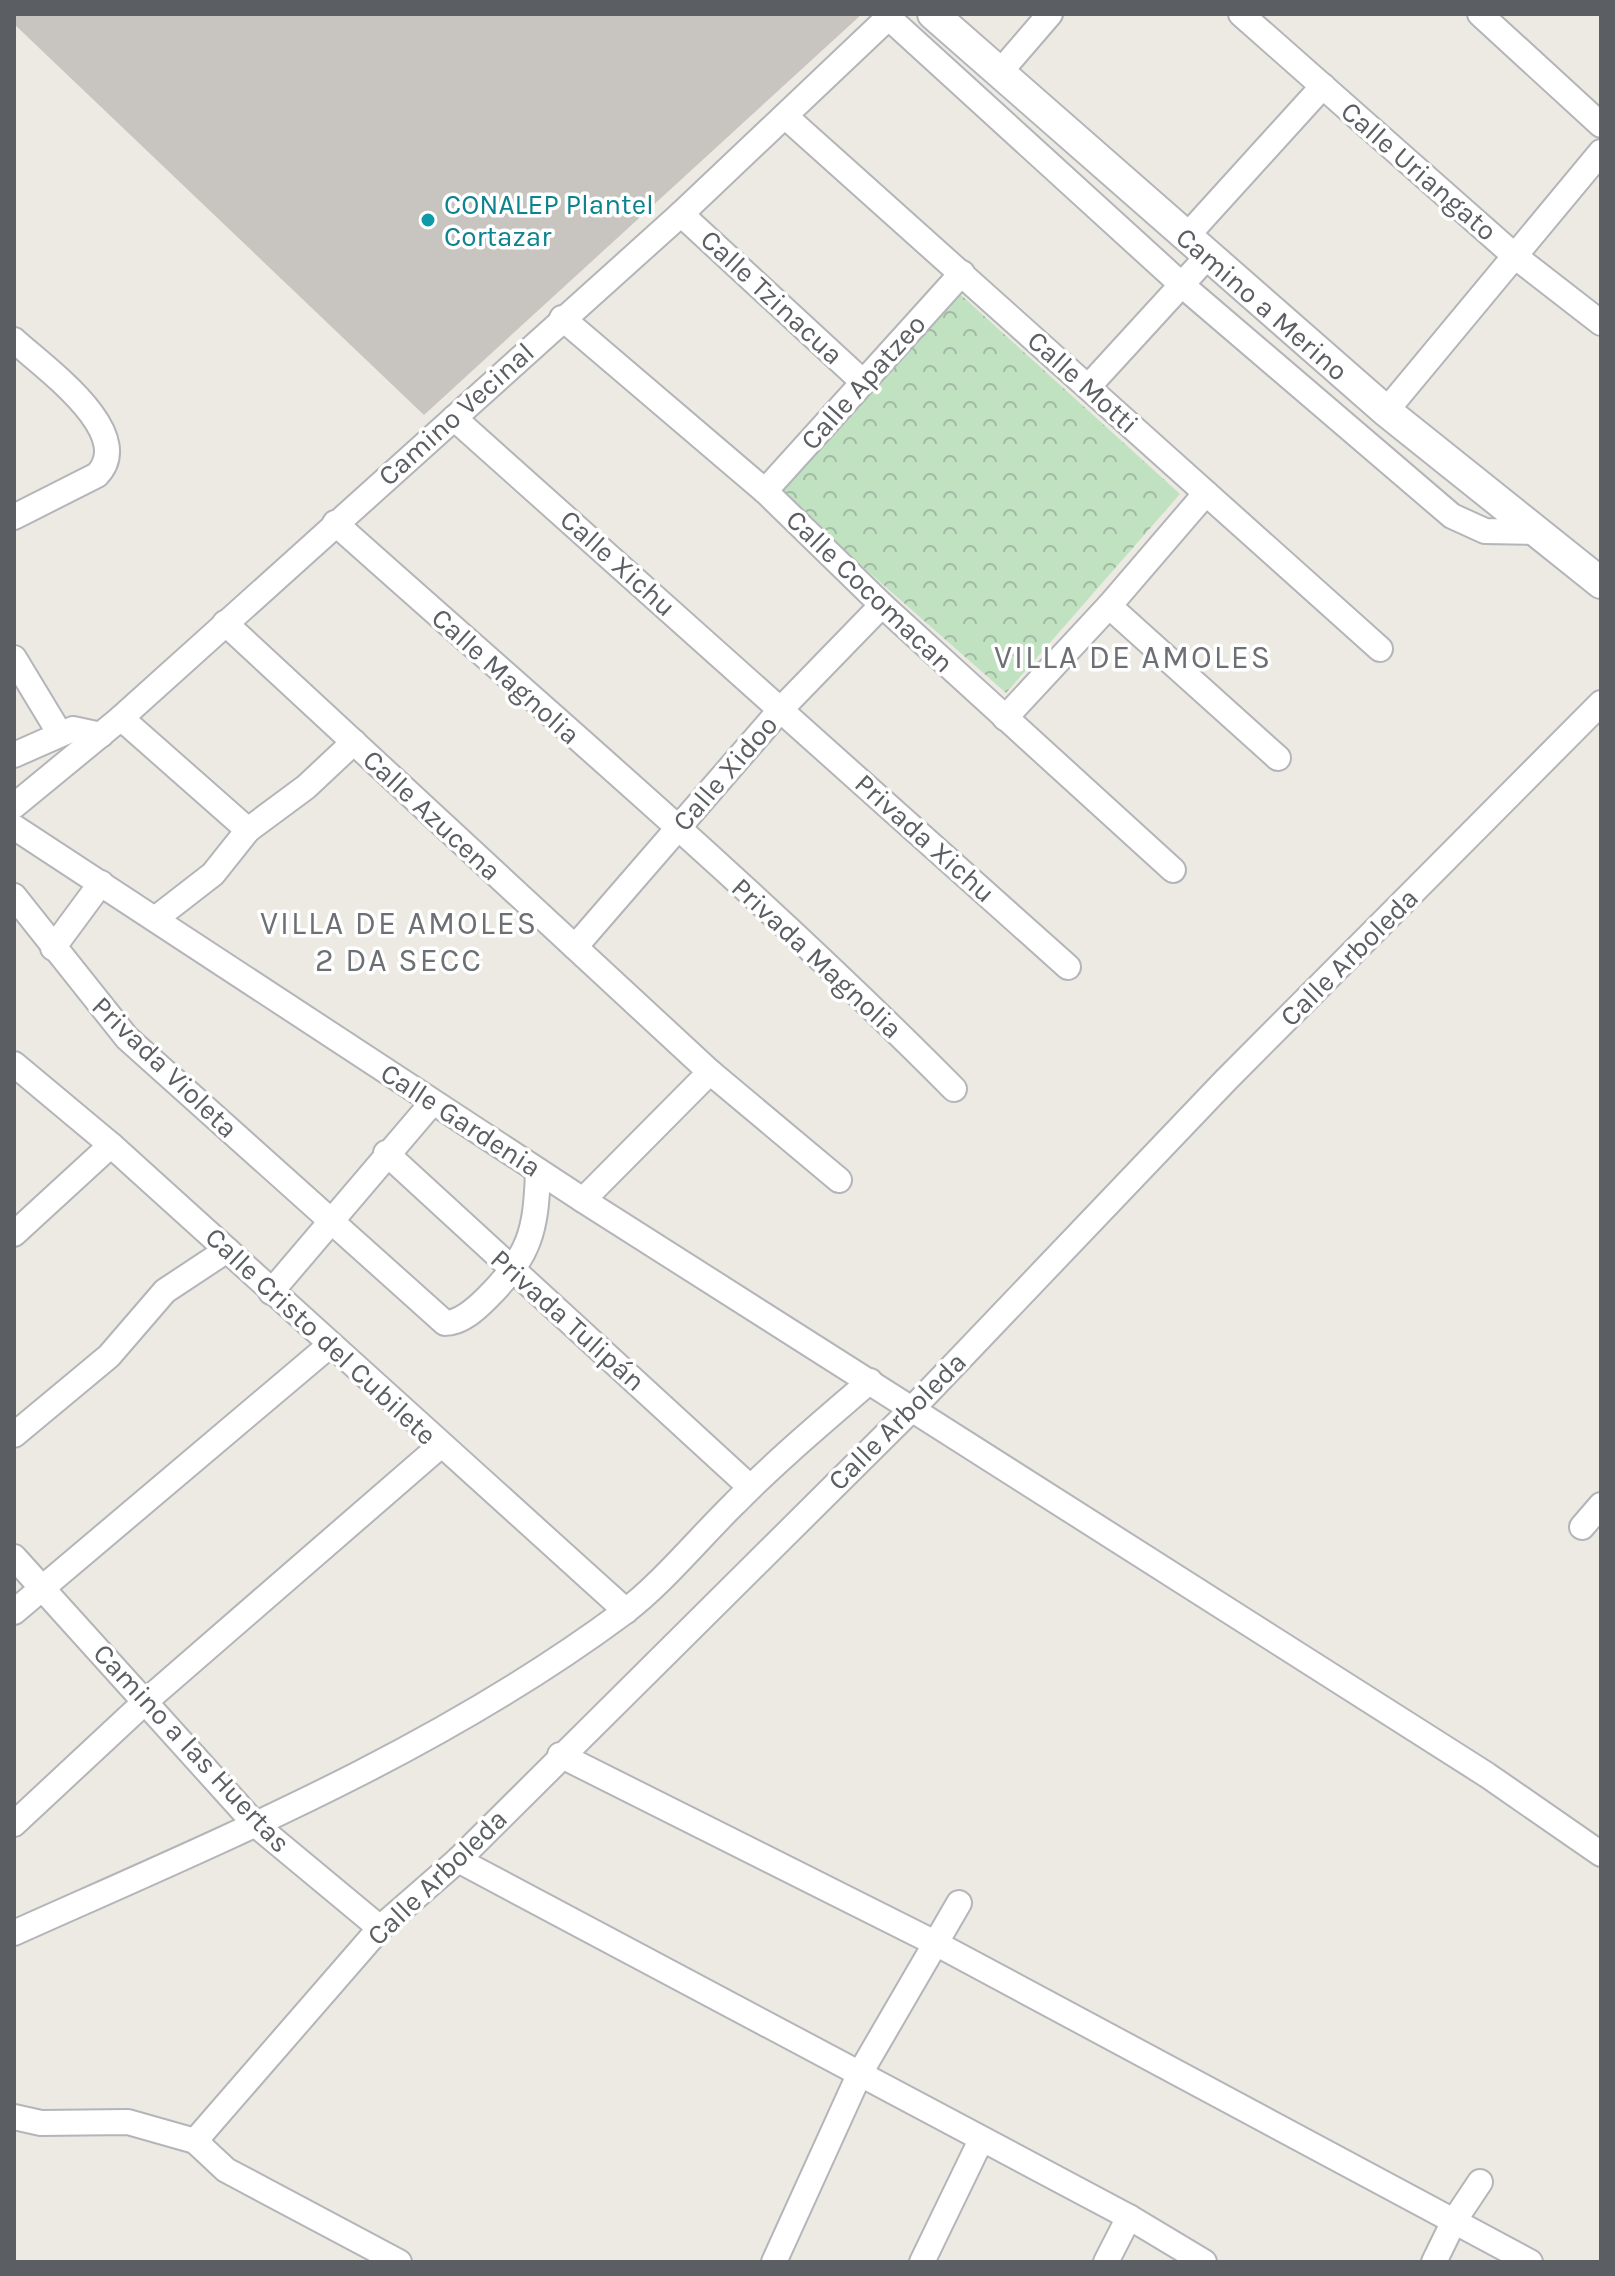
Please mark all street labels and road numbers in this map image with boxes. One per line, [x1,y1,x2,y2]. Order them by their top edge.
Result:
street label: Calle Uriangato [1334,94,1504,248]
street label: Camino a Merino [1169,220,1355,388]
street label: Calle Tzinacua [694,223,850,371]
street label: Calle Apatzeo [794,308,932,456]
street label: Calle Motti [1021,324,1145,440]
street label: Camino Vecinal [371,335,541,493]
street label: Calle Xichu [553,503,683,623]
street label: Calle Cocomacan [779,503,961,679]
street label: Calle Magnolia [425,601,587,751]
street label: Calle Xidoo [666,708,784,838]
street label: Calle Azucena [356,743,508,887]
street label: Privada Xichu [848,767,1002,909]
street label: Privada Magnolia [725,871,909,1045]
street label: Calle Arboleda [1273,881,1425,1033]
street label: Privada Violeta [85,989,245,1145]
street label: Calle Gardenia [375,1056,547,1184]
street label: Calle Cristo del Cubilete [199,1220,443,1452]
street label: Privada Tulipán [484,1242,652,1398]
street label: Calle Arboleda [821,1345,973,1497]
street label: Camino a las Huertas [87,1637,297,1859]
street label: Calle Arboleda [360,1802,514,1952]

